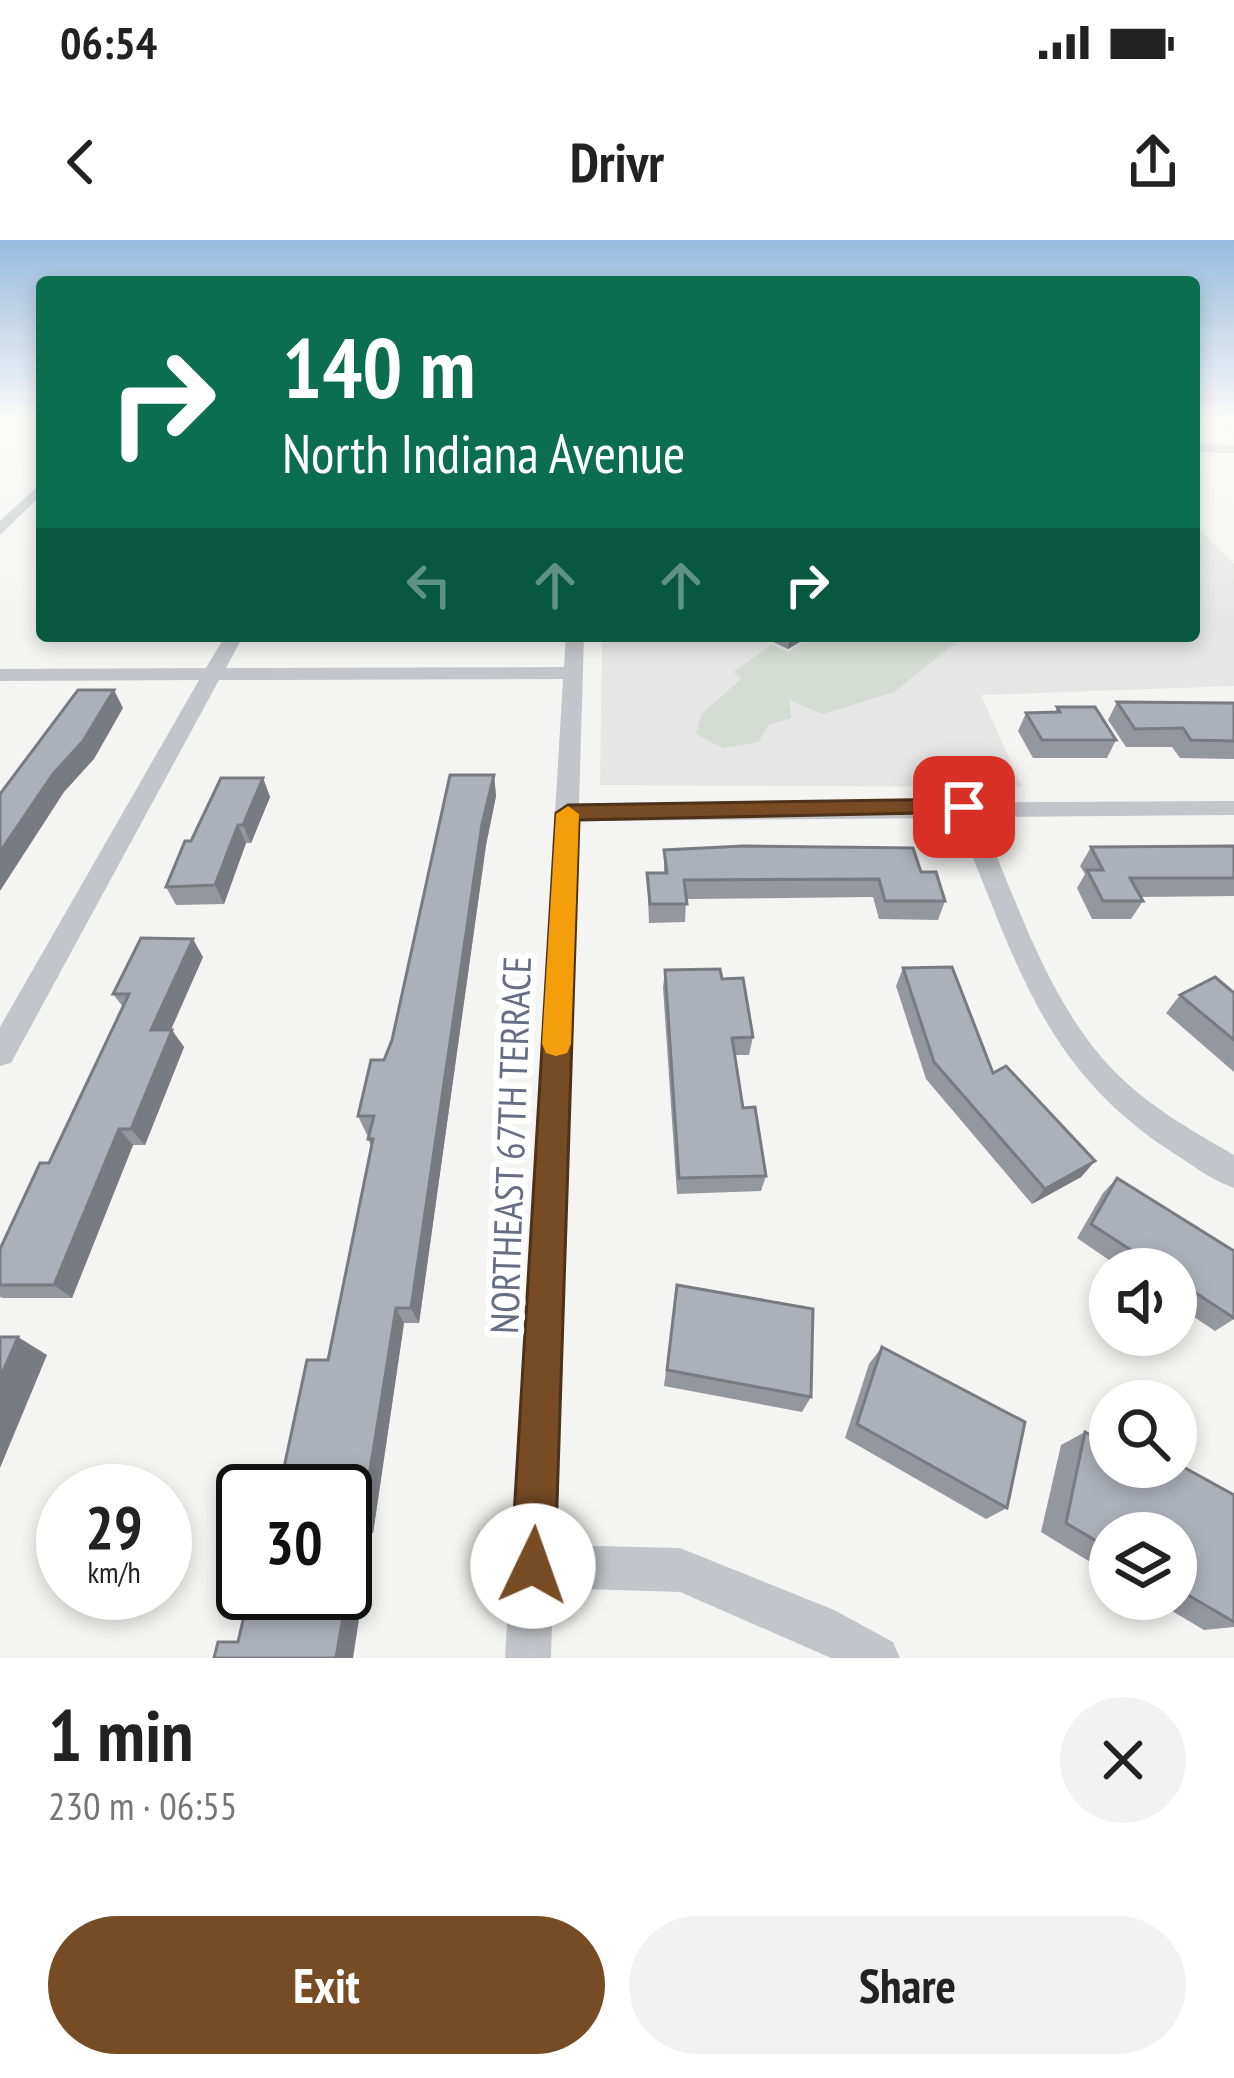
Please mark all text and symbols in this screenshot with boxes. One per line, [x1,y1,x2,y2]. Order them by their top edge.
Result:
text: 06:54 [60,13,157,71]
text: Drivr [570,127,664,197]
icon: back [48,129,114,195]
icon: share [1120,129,1186,195]
text: 140 m [282,312,475,421]
icon: right [84,324,240,480]
text: North Indiana Avenue [282,418,685,488]
icon: left [396,552,462,618]
icon: ahead [522,552,588,618]
icon: ahead [648,552,714,618]
icon: right [774,552,840,618]
pin [913,756,1015,858]
icon: arrive [931,774,997,840]
street label: NORTHEAST 67TH TERRACE [478,955,542,1335]
map controls [1089,1248,1197,1620]
button: sound [1089,1248,1197,1356]
button: search [1089,1380,1197,1488]
speed limit sign: 30 [216,1464,372,1620]
text: 29 [85,1488,143,1566]
position arrow [470,1503,596,1629]
button: layers [1089,1512,1197,1620]
text: km/h [87,1552,141,1591]
text: 1 min [48,1688,193,1781]
button: close [1060,1697,1186,1823]
text: 230 m · 06:55 [48,1780,237,1831]
button: Exit [48,1916,605,2054]
button: Share [629,1916,1186,2054]

